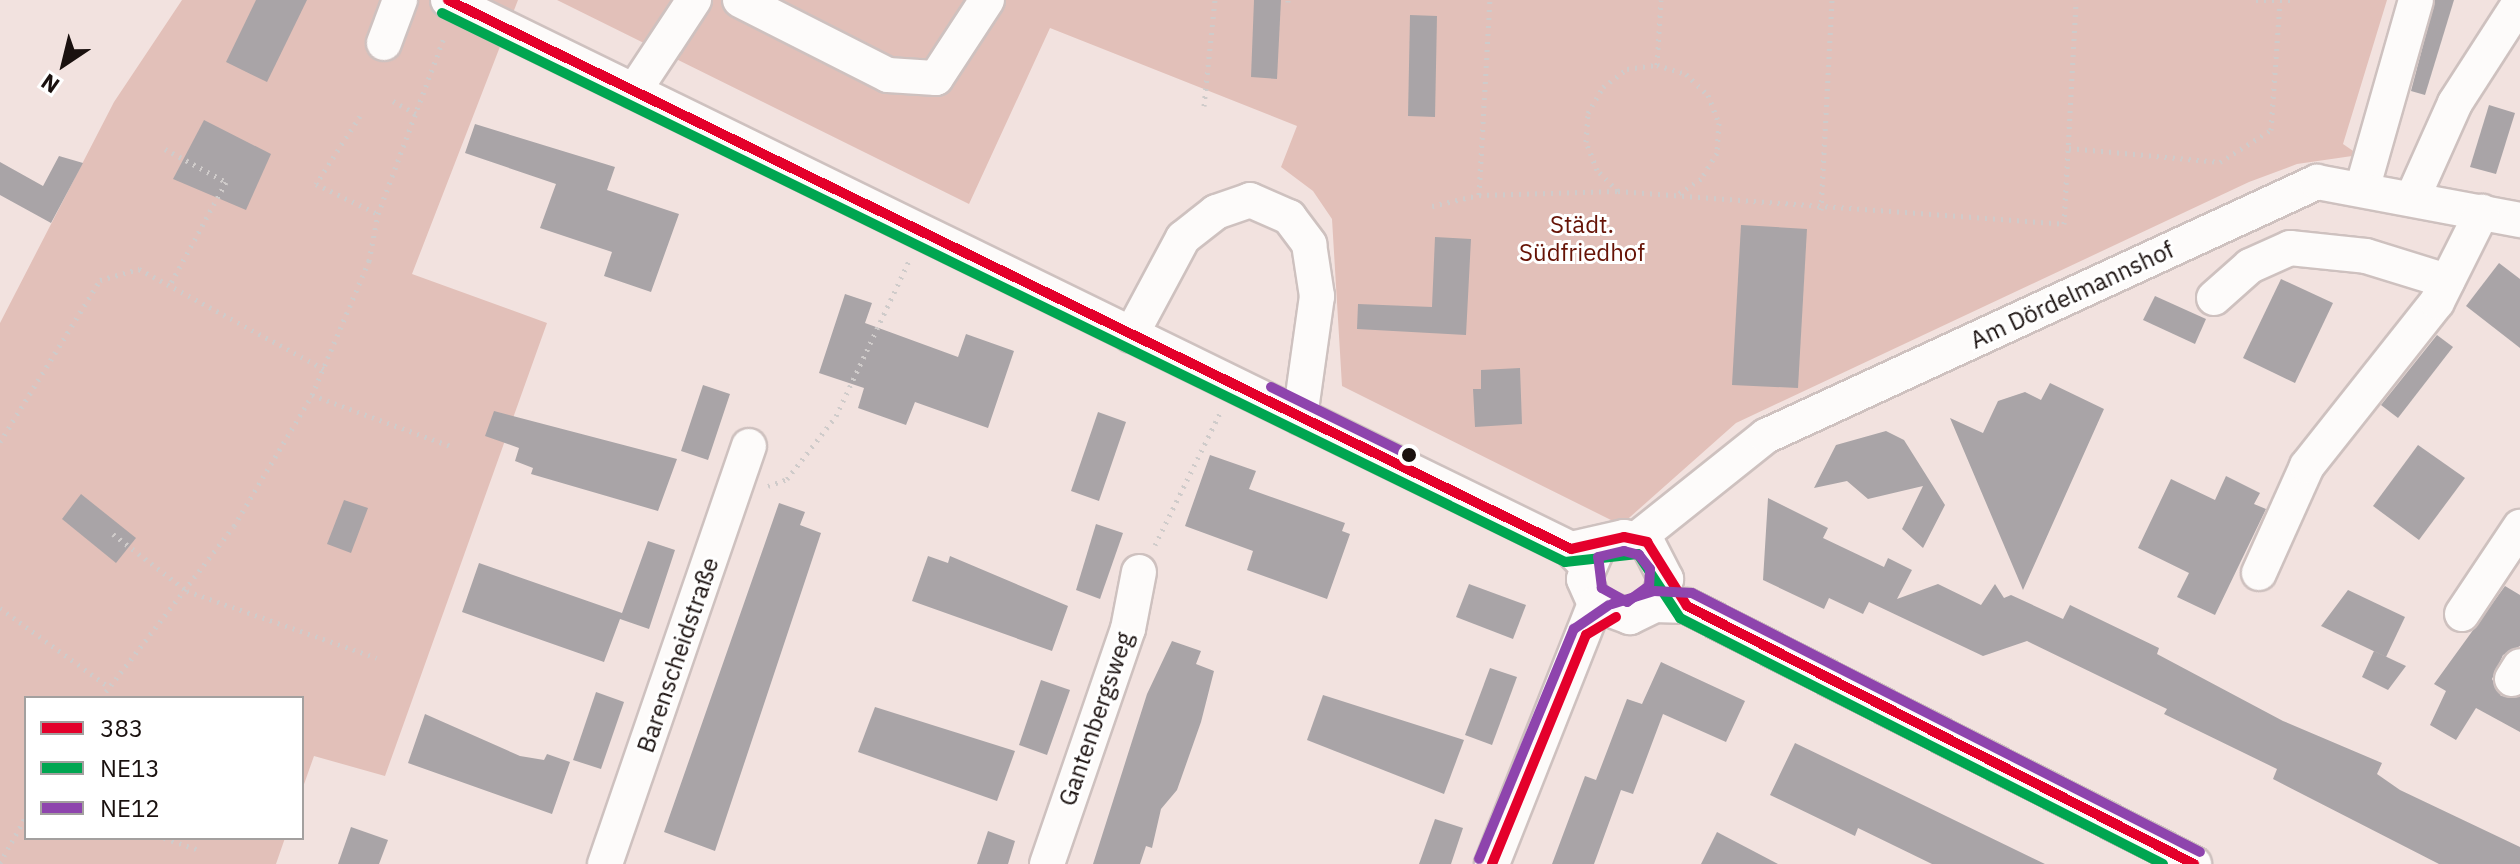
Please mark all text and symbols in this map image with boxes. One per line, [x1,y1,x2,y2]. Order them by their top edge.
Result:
north arrow [24,24,104,104]
text: N [35,68,65,101]
park label: Städt. Südfriedhof [1519,211,1645,267]
street label: Am Dördelmannshof [1966,235,2178,355]
unlabelled marker [1401,447,1417,463]
street label: Barenscheidstraße [631,554,725,756]
street label: Gantenbergsweg [1053,628,1139,810]
legend [24,696,304,840]
text: 383 [100,712,143,744]
text: NE13 [100,752,160,784]
text: NE12 [100,792,160,824]

